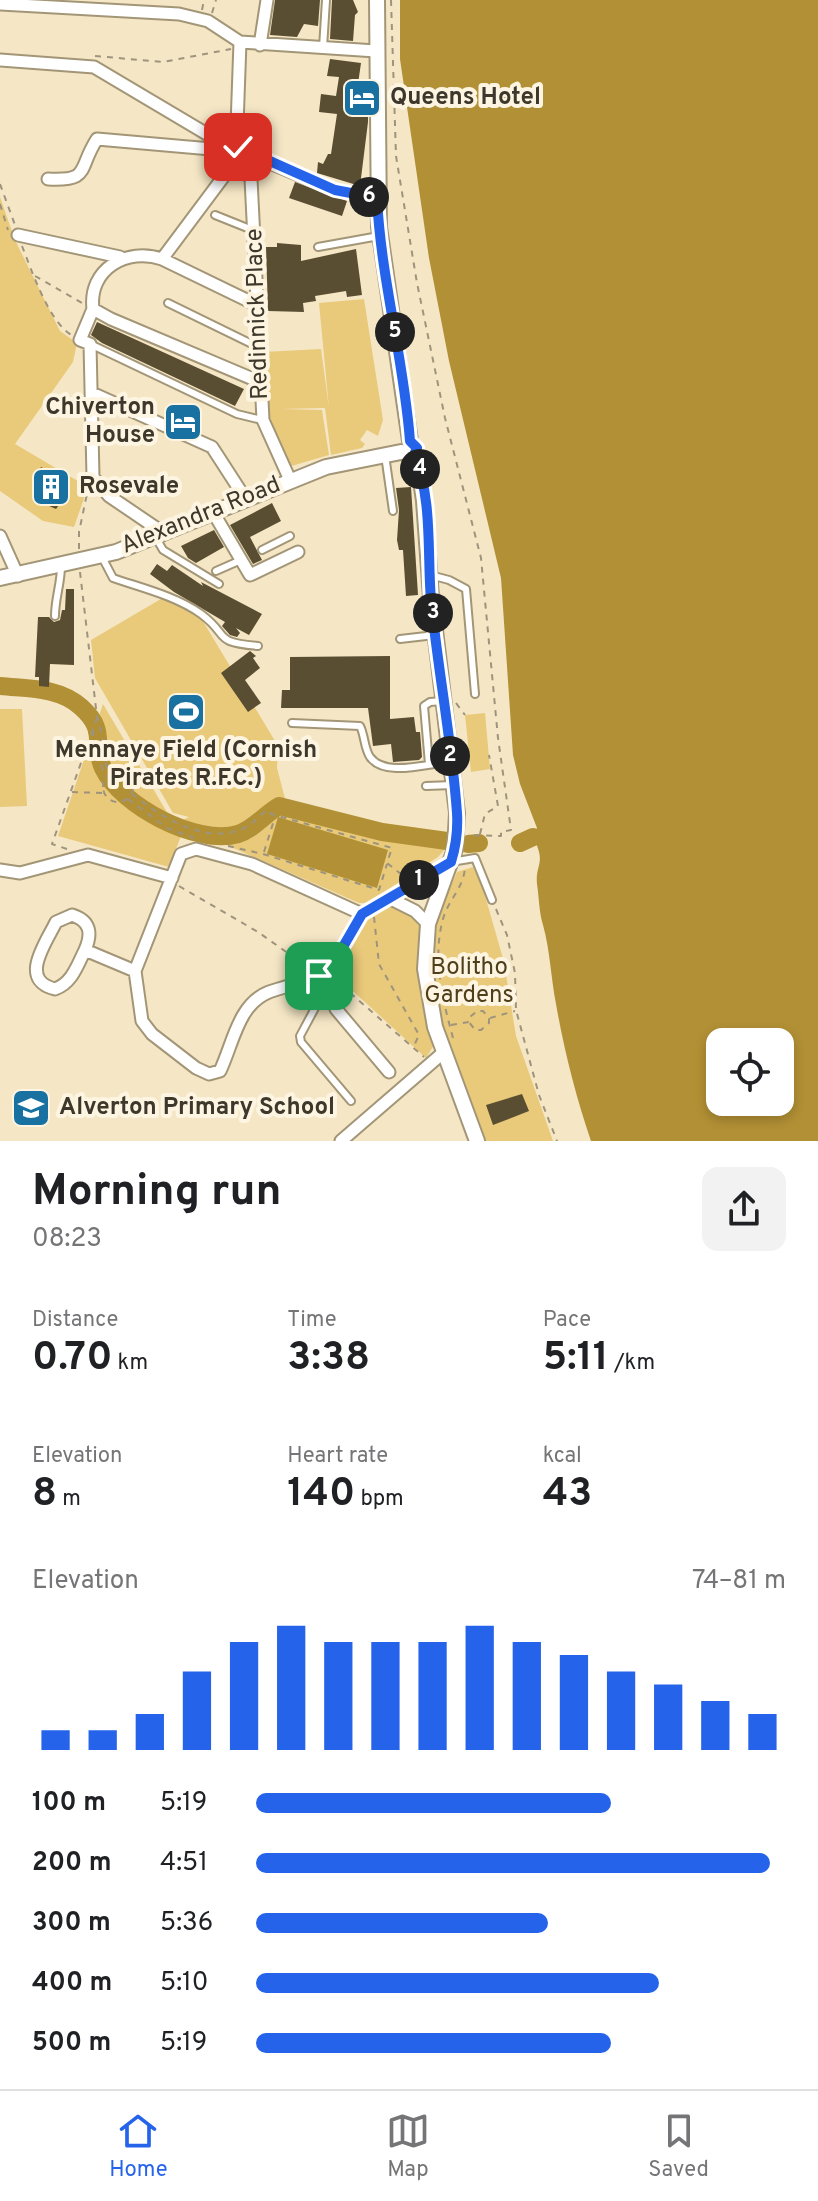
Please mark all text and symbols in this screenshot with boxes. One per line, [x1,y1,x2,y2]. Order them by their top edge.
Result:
hotel icon: Queens Hotel [341,77,383,119]
place label: Queens Hotel [390,83,541,113]
pin [204,113,272,181]
icon: check [216,125,260,169]
pin: 6 [349,177,389,217]
text: 6 [362,183,376,210]
street label: Redinnick Place [240,228,276,400]
pin: 5 [375,312,415,352]
text: 5 [388,318,402,345]
place label: Chiverton House [45,393,155,451]
hotel icon: Chiverton House [162,401,204,443]
pin: 4 [400,449,440,489]
text: 4 [413,455,427,482]
building icon: Rosevale [30,466,72,508]
street label: Alexandra Road [117,470,285,562]
place label: Rosevale [79,472,179,502]
pin: 3 [413,593,453,633]
text: 3 [426,599,440,626]
sports icon: Mennaye Field (Cornish Pirates R.F.C.) [165,691,207,733]
place label: Mennaye Field (Cornish Pirates R.F.C.) [55,736,317,794]
pin: 2 [430,736,470,776]
text: 2 [443,742,457,769]
pin: 1 [399,860,439,900]
text: 1 [415,866,423,893]
pin [285,942,353,1010]
park label: Bolitho Gardens [424,953,514,1011]
icon: arrive [297,954,341,998]
map controls [706,1028,794,1116]
button: locate [706,1028,794,1116]
school or university icon: Alverton Primary School [10,1087,52,1129]
place label: Alverton Primary School [59,1093,335,1123]
text: Morning run [32,1165,282,1221]
button: share [702,1167,786,1251]
text: 08:23 [32,1223,102,1256]
text: Distance [32,1307,118,1334]
text: Time [287,1307,337,1334]
text: Pace [543,1307,591,1334]
text: 0.70 [32,1334,112,1384]
text: 3:38 [287,1334,370,1384]
text: 5:11 [543,1334,609,1384]
text: km [112,1350,148,1377]
text: /km [609,1350,655,1377]
text: Elevation [32,1443,122,1470]
text: Heart rate [287,1443,388,1470]
text: kcal [543,1443,582,1470]
text: 8 [32,1470,57,1520]
text: 140 [287,1470,355,1520]
text: 43 [543,1470,592,1520]
text: m [57,1486,81,1513]
text: bpm [355,1486,404,1513]
text: Elevation [32,1565,139,1598]
text: 74–81 m [692,1565,786,1598]
text: 100 m [32,1787,106,1820]
text: 5:19 [160,1787,207,1820]
text: 200 m [32,1847,111,1880]
text: 4:51 [160,1847,208,1880]
text: 300 m [32,1907,111,1940]
text: 5:36 [160,1907,213,1940]
text: 400 m [32,1967,112,2000]
text: 5:10 [160,1967,208,2000]
text: 500 m [32,2027,111,2060]
text: 5:19 [160,2027,207,2060]
tab: Home [109,2109,168,2184]
tab: Map [386,2109,430,2184]
tab: Saved [648,2109,709,2184]

